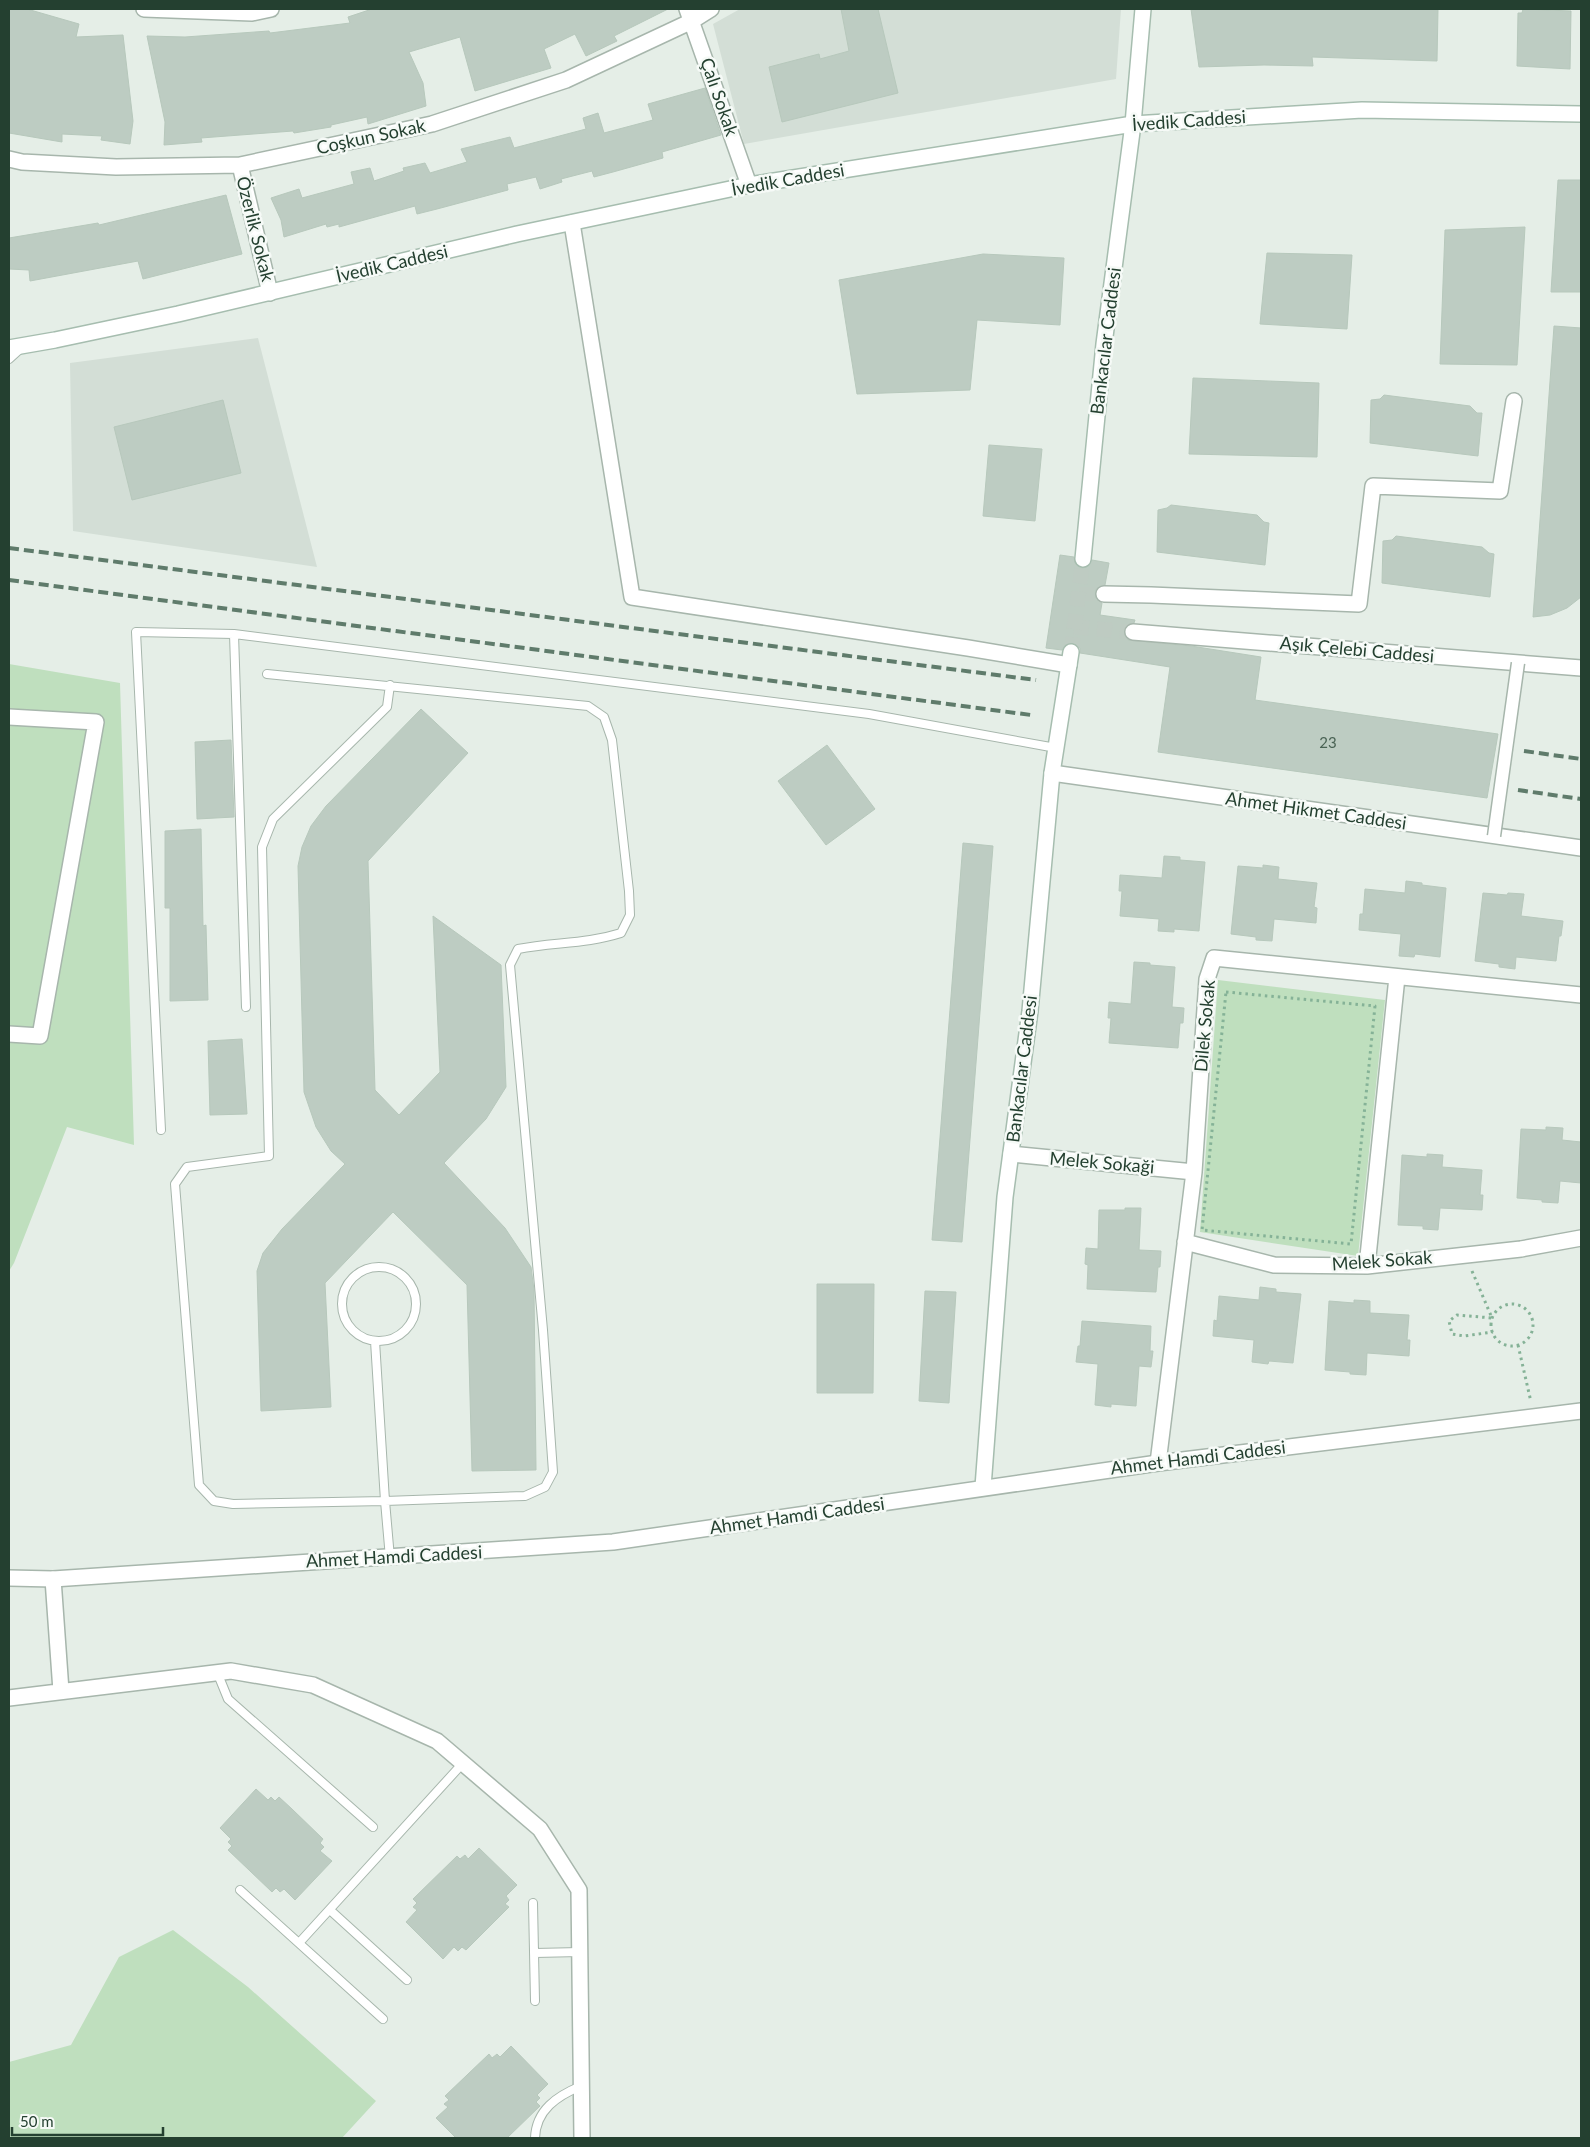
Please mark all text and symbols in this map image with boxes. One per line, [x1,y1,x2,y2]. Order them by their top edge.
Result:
street label: Çalı Sokak [696,55,744,140]
street label: İvedik Caddesi [1131,105,1247,135]
street label: Coşkun Sokak [314,114,428,158]
street label: İvedik Caddesi [730,158,846,200]
street label: Özerlik Sokak [232,174,280,284]
street label: İvedik Caddesi [334,239,450,287]
street label: Bankacılar Caddesi [1085,266,1125,416]
street label: Aşık Çelebi Caddesi [1279,631,1435,667]
house number: 23 [1319,733,1337,751]
street label: Ahmet Hikmet Caddesi [1224,786,1408,834]
street label: Dilek Sokak [1189,978,1219,1073]
street label: Bankacılar Caddesi [1001,994,1041,1144]
street label: Melek Sokaği [1049,1146,1155,1178]
street label: Melek Sokak [1331,1245,1434,1274]
street label: Ahmet Hamdi Caddesi [1109,1435,1287,1479]
street label: Ahmet Hamdi Caddesi [708,1492,886,1538]
street label: Ahmet Hamdi Caddesi [305,1540,483,1572]
scale bar [12,2104,164,2136]
text: 50 m [20,2112,54,2130]

